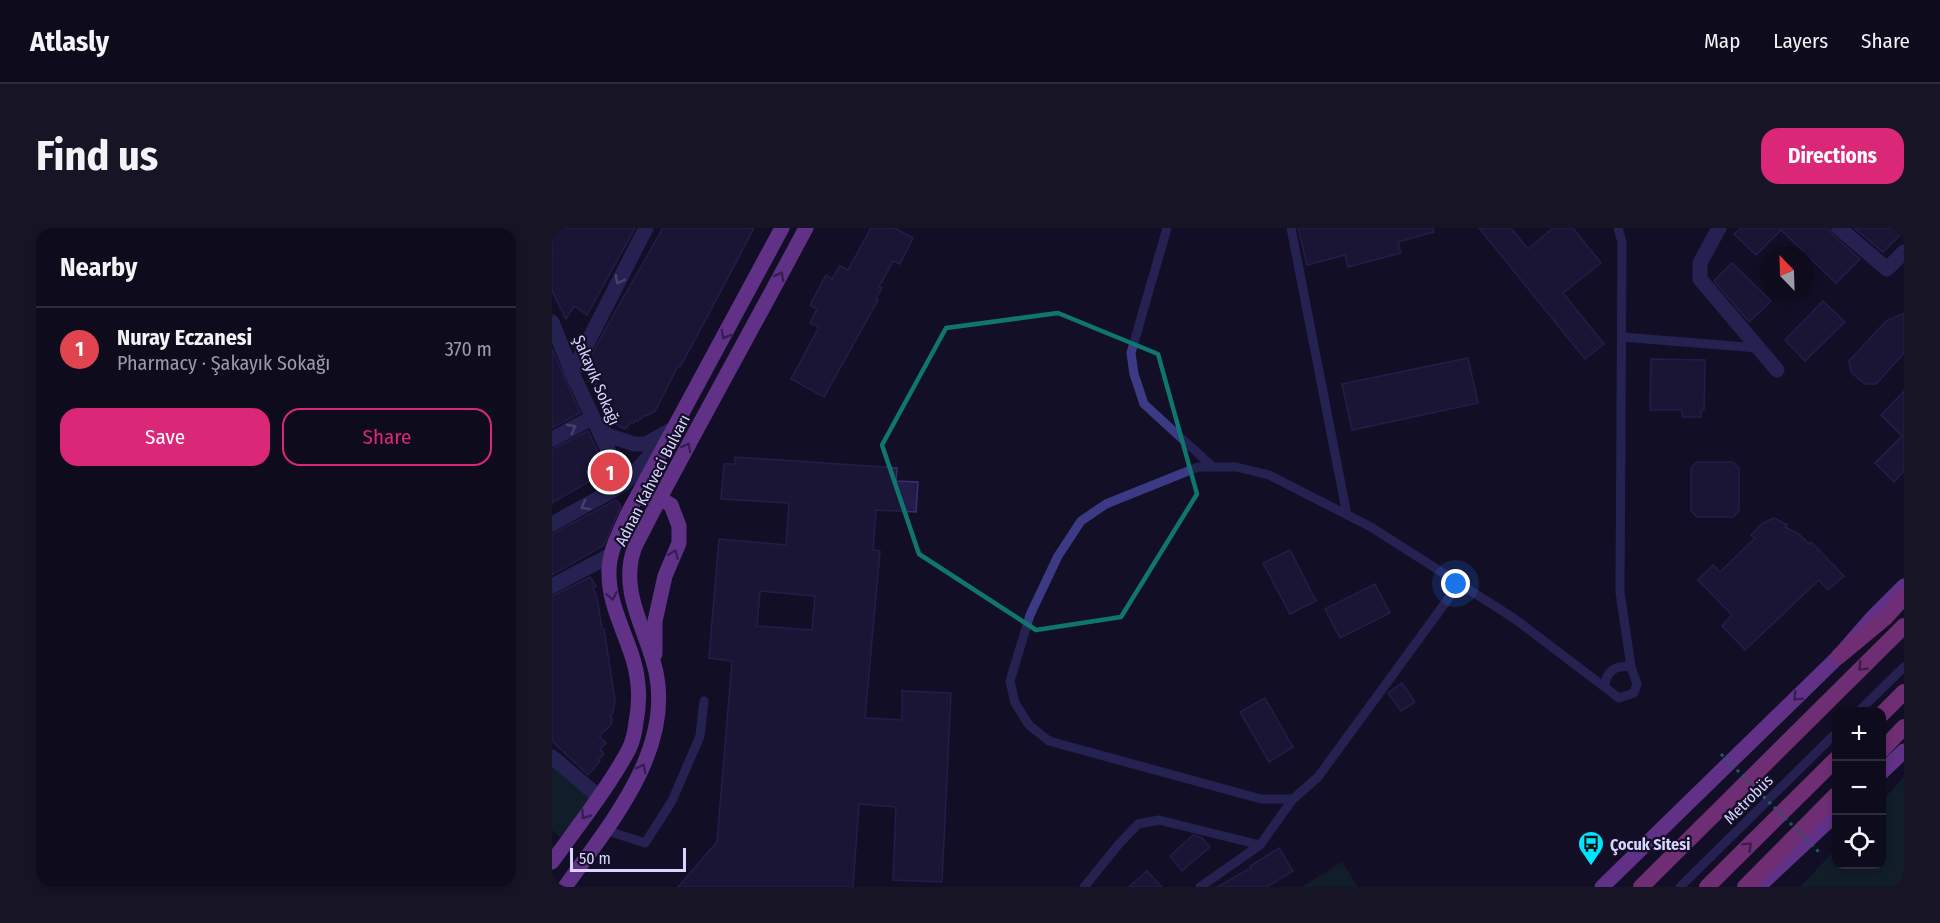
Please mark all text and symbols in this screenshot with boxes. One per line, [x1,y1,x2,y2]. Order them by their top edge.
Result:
text: Atlasly [30,25,109,58]
text: Map [1704,28,1740,54]
text: Layers [1773,28,1828,54]
text: Share [1861,28,1910,54]
button: Directions [1761,128,1904,184]
text: Find us [36,131,158,181]
north arrow [1760,246,1814,300]
text: Nearby [60,252,137,283]
one-way arrow [773,271,785,282]
one-way arrow [615,274,627,285]
text: Nuray Eczanesi [117,324,252,351]
one-way arrow [721,329,732,339]
street label: Şakayık Sokağı [569,332,624,428]
text: 1 [75,337,84,361]
text: 370 m [445,337,492,361]
text: Pharmacy · Şakayık Sokağı [117,351,330,375]
button: Save [60,408,270,466]
button: Share [282,408,492,466]
street label: Adnan Kahveci Bulvarı [611,411,694,549]
one-way arrow [566,424,576,435]
one-way arrow [680,443,691,453]
pin: 1 [590,450,630,494]
one-way arrow [580,499,591,510]
one-way arrow [667,549,679,560]
your location [1441,569,1470,598]
one-way arrow [605,591,618,601]
one-way arrow [1859,660,1869,671]
one-way arrow [1793,690,1804,701]
map controls [1832,707,1886,869]
button: + [1832,707,1886,761]
button: − [1832,761,1886,815]
one-way arrow [635,763,647,774]
street label: Metrobüs [1720,771,1777,828]
one-way arrow [581,808,592,819]
button: locate [1832,815,1886,869]
bus stop icon: Çocuk Sitesi [1576,829,1606,867]
place label: Çocuk Sitesi [1610,835,1690,856]
one-way arrow [1741,842,1752,853]
scale bar [570,845,686,872]
text: 50 m [579,849,611,868]

